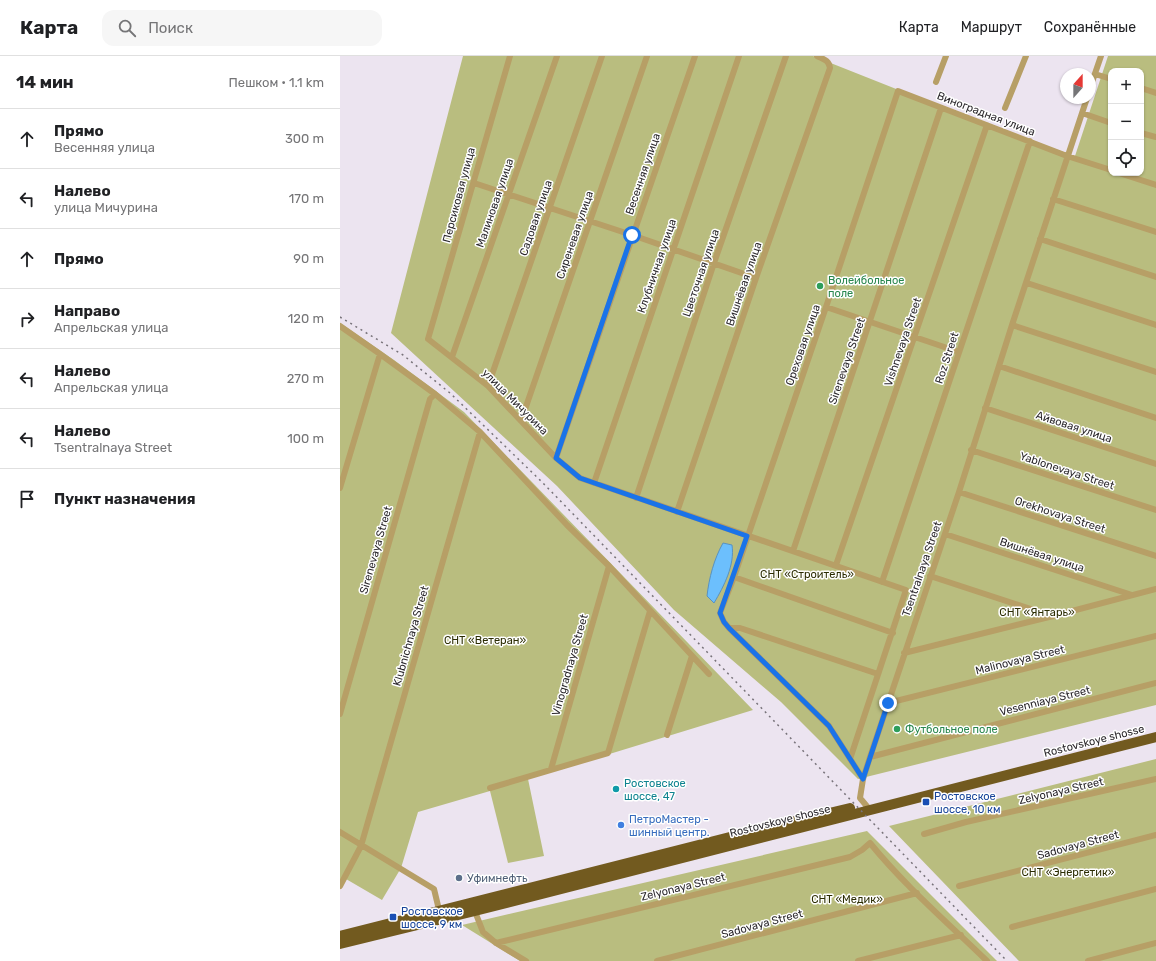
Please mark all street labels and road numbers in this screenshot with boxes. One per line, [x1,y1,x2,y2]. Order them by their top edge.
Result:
street label: Виноградная улица [935,89,1037,139]
street label: Весенняя улица [623,131,663,217]
street label: Персиковая улица [440,146,478,244]
street label: Малиновая улица [474,157,516,249]
street label: Садовая улица [517,179,555,257]
street label: Сиреневая улица [554,189,596,281]
street label: Клубничная улица [635,217,679,315]
street label: Цветочная улица [680,228,722,318]
street label: Вишнёвая улица [724,240,764,328]
street label: Vishnevaya Street [882,295,925,388]
street label: Ореховая улица [783,303,823,387]
street label: Sirenevaya Street [826,315,868,406]
street label: Roz Street [933,330,962,385]
street label: улица Мичурина [479,366,551,438]
street label: Айвовая улица [1034,409,1114,445]
street label: Yablonevaya Street [1018,450,1117,493]
street label: Orekhovaya Street [1013,494,1108,536]
street label: Sirenevaya Street [357,504,395,595]
street label: Tsentralnaya Street [900,519,945,618]
street label: Вишнёвая улица [998,535,1086,575]
street label: Klubnichnaya Street [390,584,432,688]
street label: Vinogradnaya Street [549,612,591,717]
street label: Malinovaya Street [974,642,1066,677]
street label: Vesenniaya Street [998,683,1092,719]
street label: Rostovskoye shosse [1042,722,1146,760]
street label: Zelyonaya Street [1017,775,1105,807]
street label: Rostovskoye shosse [728,802,832,840]
street label: Sadovaya Street [1036,828,1121,862]
street label: Zelyonaya Street [639,870,727,904]
street label: Sadovaya Street [720,907,805,941]

